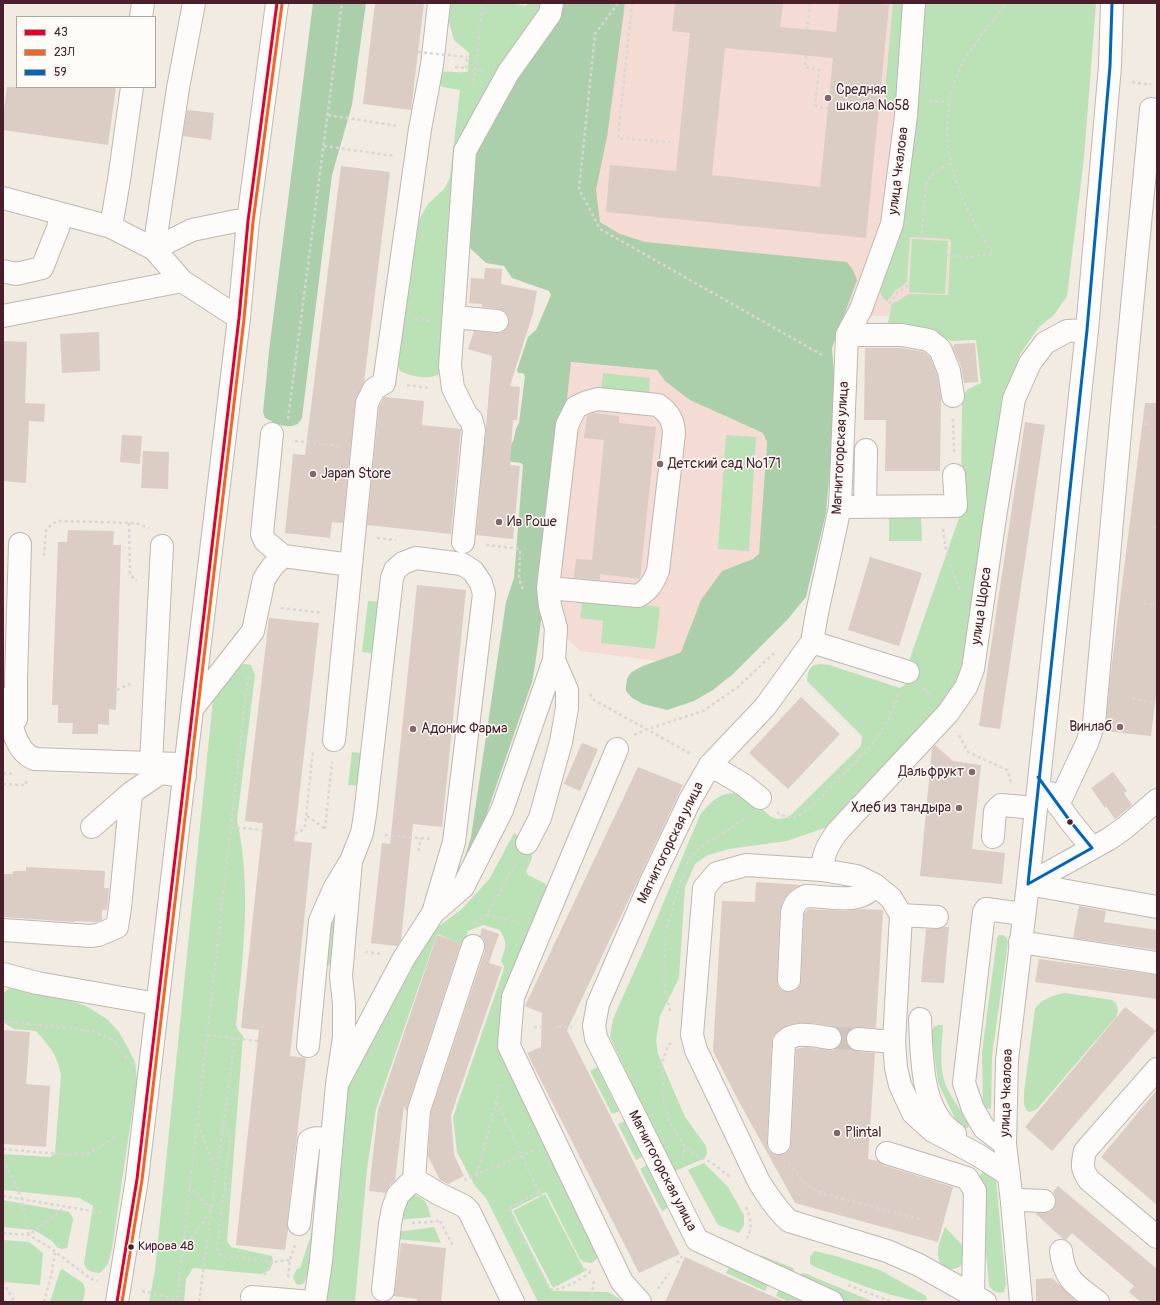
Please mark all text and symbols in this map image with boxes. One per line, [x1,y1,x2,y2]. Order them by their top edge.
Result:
legend [16,16,156,88]
text: 43 [54,25,68,40]
text: 23Л [54,45,74,60]
text: 59 [54,65,67,80]
place label: Средняя школа №58 [836,82,909,114]
marker: Средняя школа №58 [823,93,833,103]
street label: улица Чкалова [885,126,913,216]
street label: Магнитогорская улица [829,381,853,515]
place label: Детский сад №171 [668,456,781,472]
marker: Детский сад №171 [655,459,665,469]
place label: Japan Store [321,466,391,482]
marker: Japan Store [308,469,318,479]
place label: Ив Роше [507,514,557,530]
marker: Ив Роше [494,517,504,527]
street label: улица Щорса [968,566,996,646]
place label: Винлаб [1069,719,1112,735]
place label: Адонис Фарма [421,721,508,737]
marker: Винлаб [1115,722,1125,732]
marker: Адонис Фарма [408,724,418,734]
place label: Дальфрукт [899,764,964,780]
marker: Дальфрукт [967,767,977,777]
street label: Магнитогорская улица [634,779,708,907]
place label: Хлеб из тандыра [851,800,951,816]
marker: Хлеб из тандыра [954,803,964,813]
unlabelled marker [1065,817,1075,827]
street label: улица Чкалова [997,1049,1017,1137]
street label: Магнитогорская улица [624,1108,700,1234]
place label: Plintal [845,1125,882,1141]
marker: Plintal [832,1128,842,1138]
place label: Кирова 48 [138,1239,194,1255]
marker: Кирова 48 [126,1242,136,1252]

